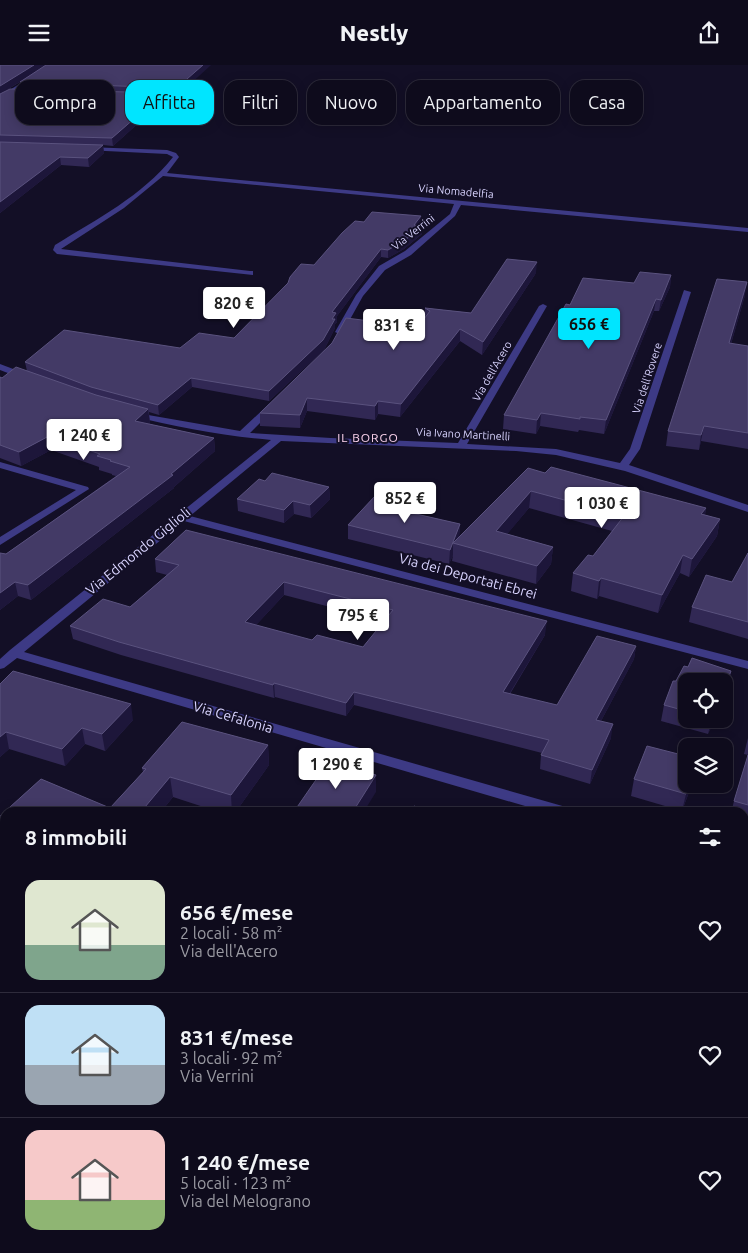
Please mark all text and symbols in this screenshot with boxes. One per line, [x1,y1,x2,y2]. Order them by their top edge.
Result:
icon: menu [25,19,53,47]
icon: share [695,19,723,47]
text: Nestly [340,20,408,45]
chip: Compra [15,80,115,125]
chip: Affitta [125,80,214,125]
chip: Filtri [224,80,297,125]
chip: Nuovo [307,80,396,125]
chip: Appartamento [406,80,560,125]
chip: Casa [570,80,643,125]
street label: Via Nomadelfia [418,182,494,200]
street label: Via Verrini [389,212,437,252]
pin: 820 € [199,287,269,329]
text: 820 € [214,294,254,312]
pin: 656 € [554,307,624,350]
pin: 831 € [359,309,429,351]
text: 656 € [569,315,609,333]
text: 831 € [374,316,414,334]
street label: Via dell'Acero [470,339,514,403]
street label: Via dell'Rovere [630,341,664,415]
pin: 1 240 € [38,419,130,461]
text: 1 240 € [58,426,110,444]
street label: Via Ivano Martinelli [416,426,510,442]
district label: IL BORGO [337,431,399,444]
pin: 852 € [370,481,440,524]
pin: 1 030 € [556,487,648,529]
text: 852 € [385,489,425,507]
text: 1 030 € [576,494,628,512]
street label: Via Edmondo Giglioli [82,504,194,598]
street label: Via dei Deportati Ebrei [397,550,539,602]
pin: 795 € [323,599,393,641]
text: 795 € [338,606,378,624]
map controls [678,673,733,793]
button: locate [678,673,733,728]
street label: Via Cefalonia [191,698,275,736]
button: layers [678,738,733,793]
pin: 1 290 € [290,747,382,790]
text: 1 290 € [310,755,362,773]
icon: filters [696,823,724,851]
text: 8 immobili [25,825,127,849]
icon: home [65,900,125,960]
text: 656 €/mese [180,900,293,924]
icon: heart [696,916,724,944]
text: 2 locali · 58 m² [180,924,282,942]
text: Via dell'Acero [180,942,278,960]
icon: home [65,1025,125,1085]
text: 831 €/mese [180,1025,293,1049]
icon: heart [696,1041,724,1069]
text: 3 locali · 92 m² [180,1049,282,1067]
text: Via Verrini [180,1067,254,1085]
icon: home [65,1150,125,1210]
text: 1 240 €/mese [180,1150,310,1174]
icon: heart [696,1166,724,1194]
text: 5 locali · 123 m² [180,1174,292,1192]
text: Via del Melograno [180,1192,311,1210]

